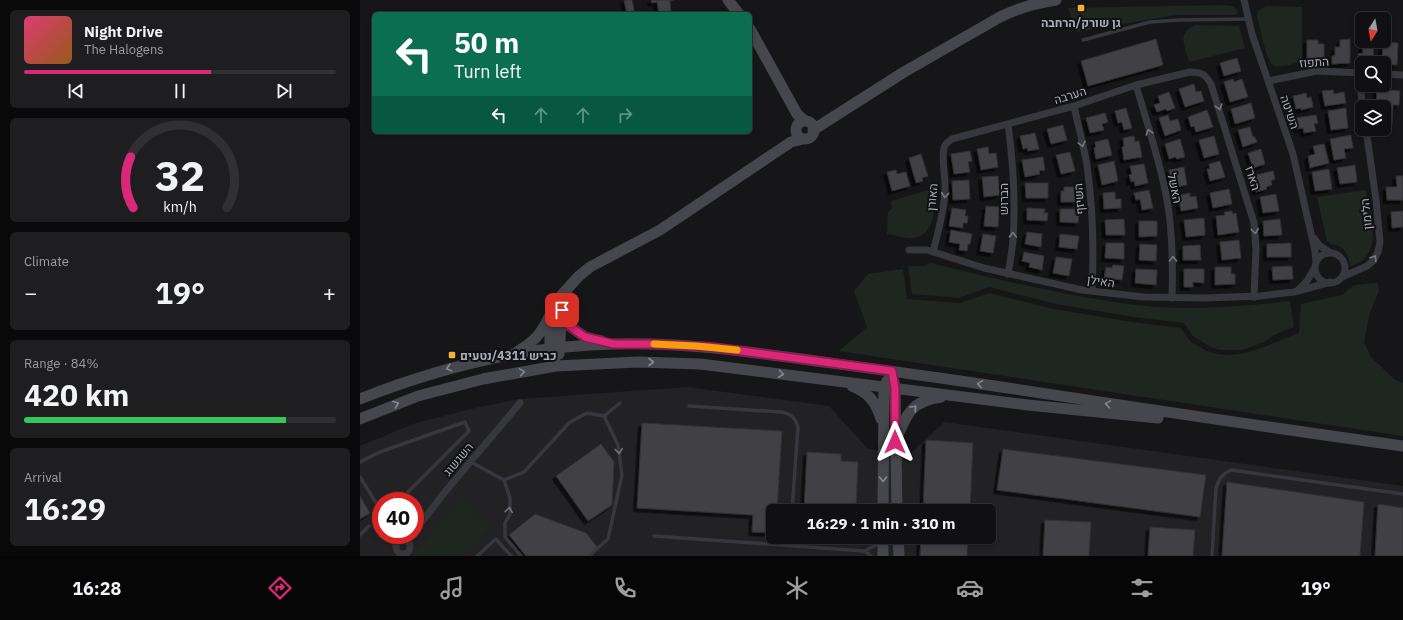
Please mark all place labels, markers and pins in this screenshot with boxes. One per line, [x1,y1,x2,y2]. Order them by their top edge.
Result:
marker: גן שורק/הרחבה [1076,3,1086,13]
place label: גן שורק/הרחבה [1041,15,1121,30]
pin [545,293,579,327]
place label: כביש 4311/נטעים [460,348,557,363]
marker: כביש 4311/נטעים [447,350,457,360]

